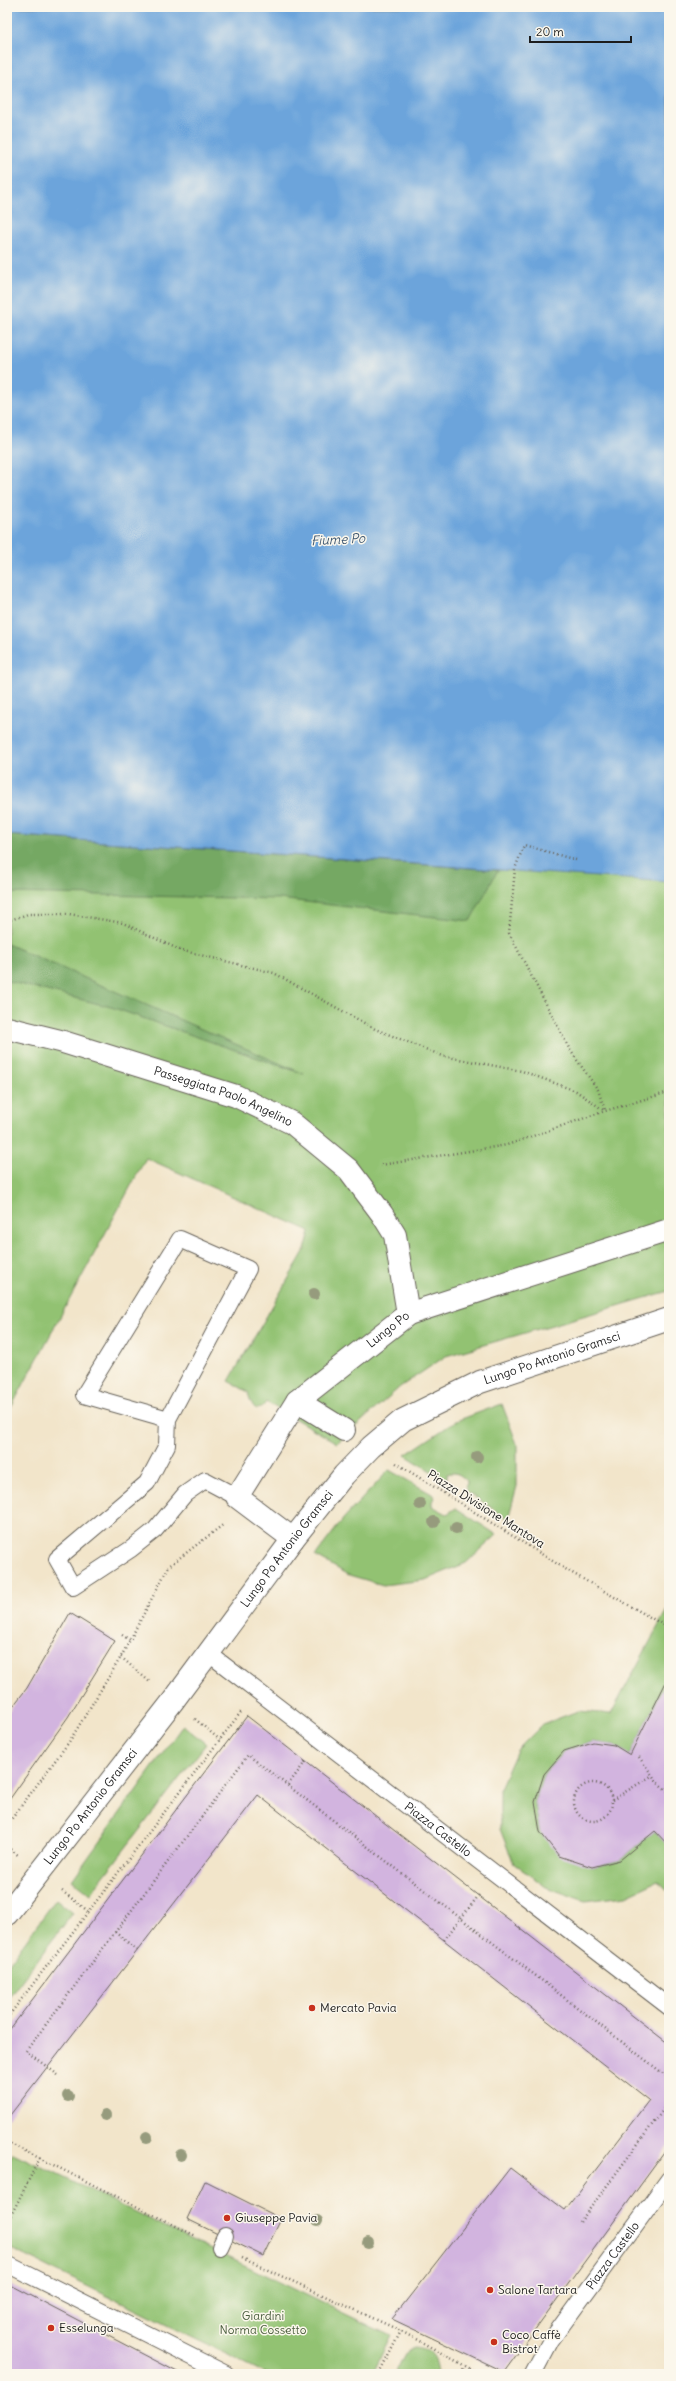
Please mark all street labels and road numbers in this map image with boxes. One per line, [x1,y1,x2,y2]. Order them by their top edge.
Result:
street label: Passeggiata Paolo Angelino [152,1063,295,1129]
street label: Lungo Po [363,1308,412,1351]
street label: Lungo Po Antonio Gramsci [482,1328,622,1387]
street label: Piazza Divisione Mantova [425,1466,548,1551]
street label: Lungo Po Antonio Gramsci [237,1487,336,1610]
street label: Lungo Po Antonio Gramsci [40,1745,140,1867]
street label: Piazza Castello [402,1799,475,1860]
street label: Piazza Castello [583,2218,642,2292]

